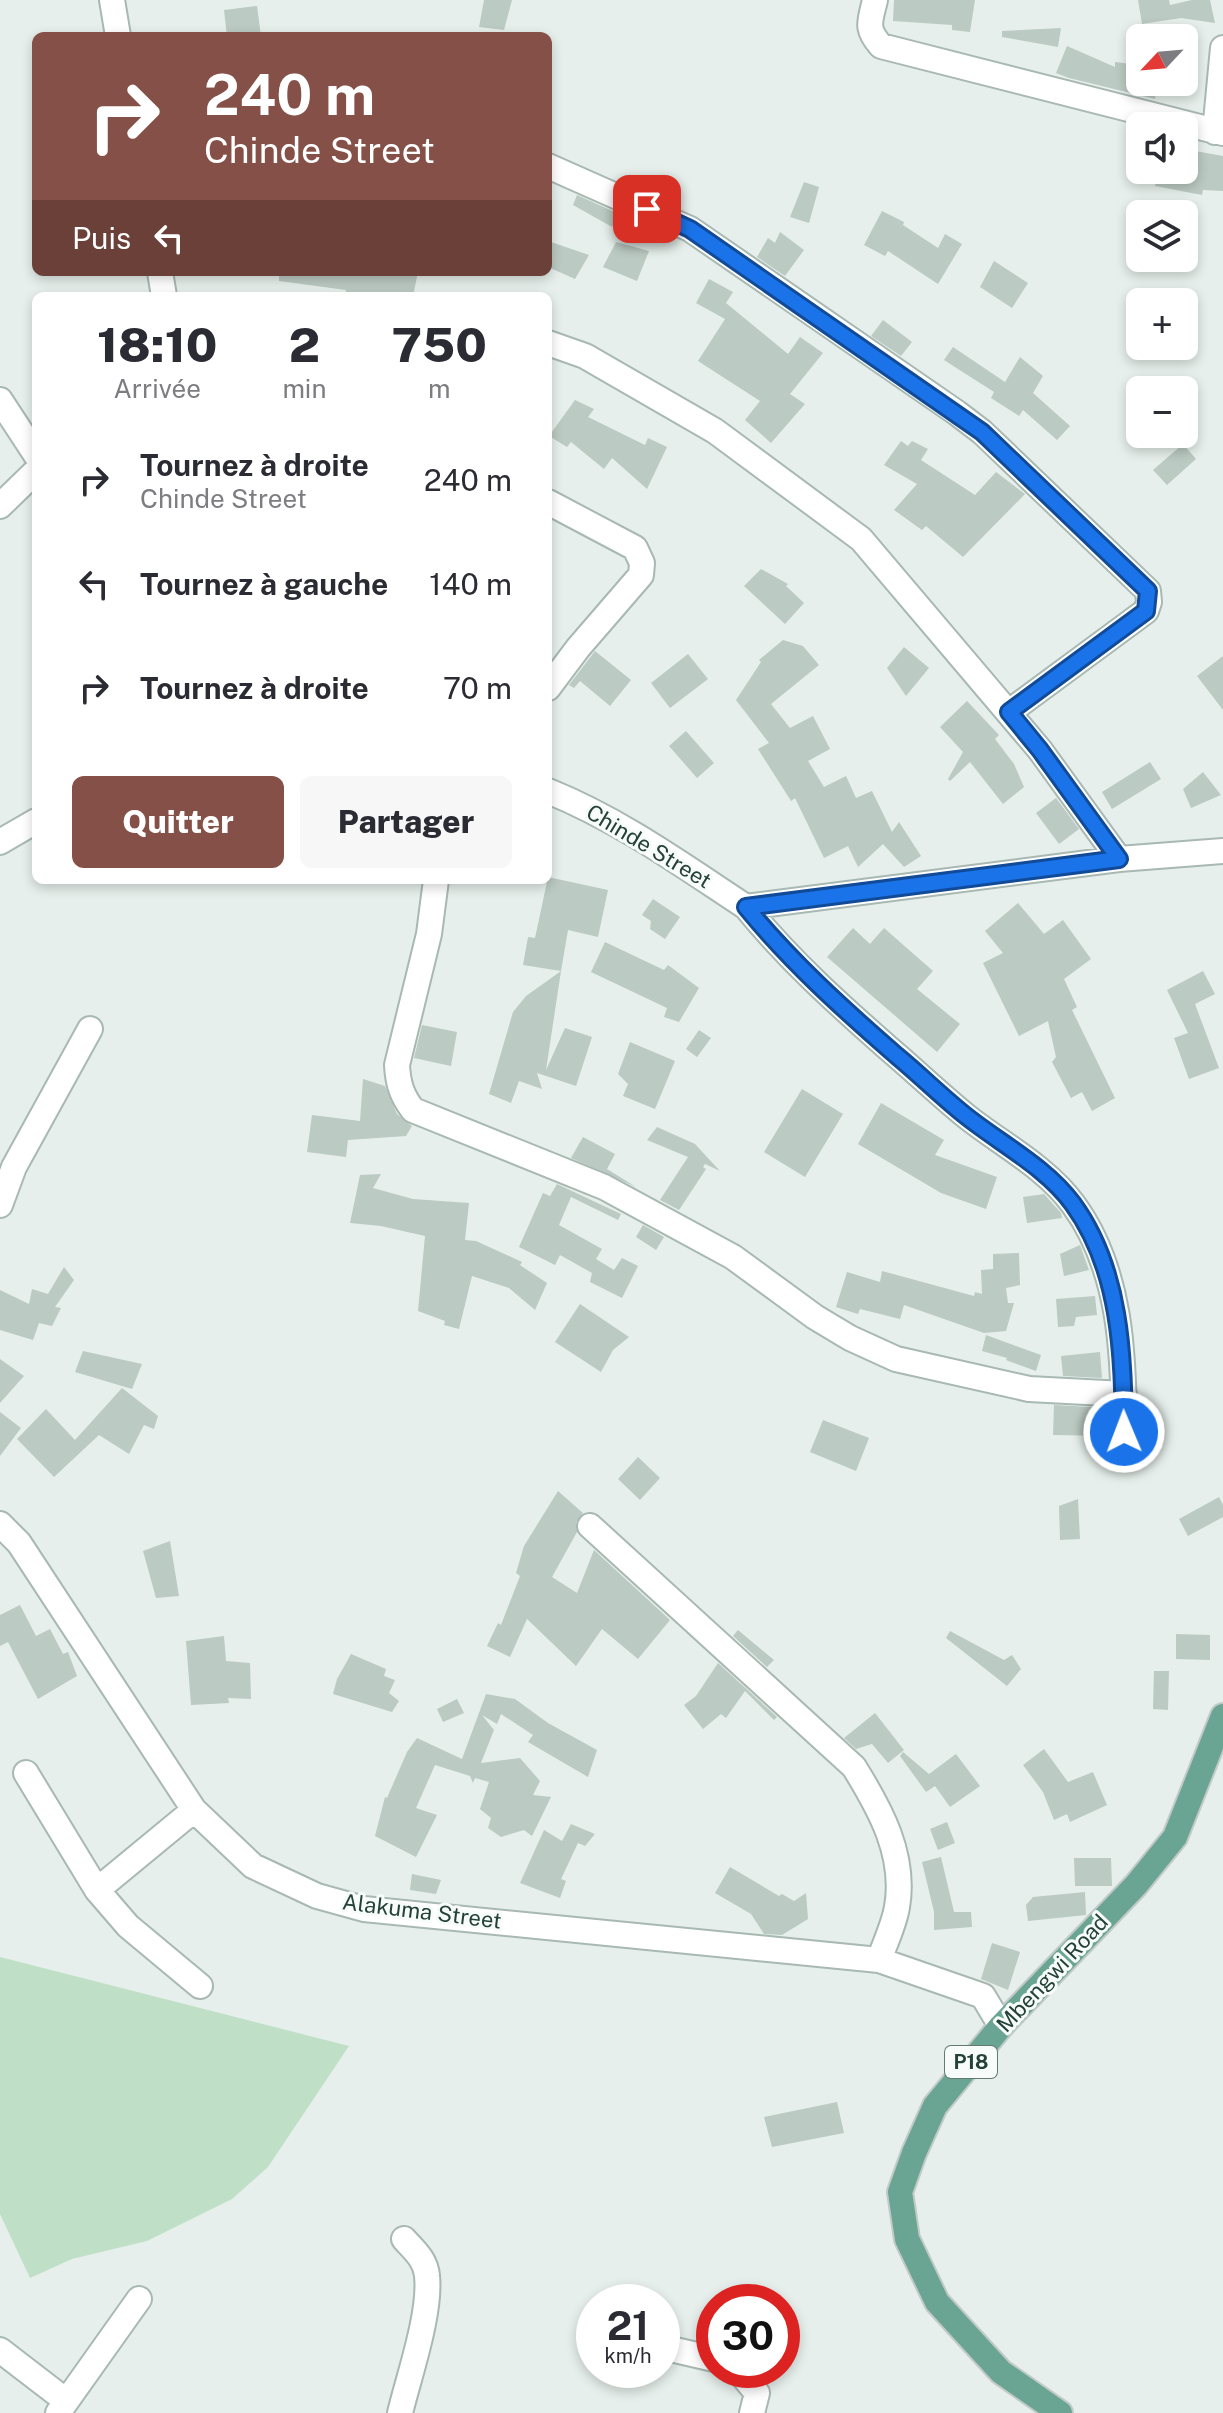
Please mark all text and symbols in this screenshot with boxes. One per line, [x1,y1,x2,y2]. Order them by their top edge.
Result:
north arrow [1126,24,1198,96]
map controls [1126,24,1198,448]
text: 240 m [204,62,375,128]
icon: right [72,64,176,168]
button: sound [1126,112,1198,184]
text: Chinde Street [204,129,435,171]
pin [613,175,681,243]
icon: arrive [625,187,669,231]
button: layers [1126,200,1198,272]
icon: left [147,216,191,260]
text: Puis [72,220,131,256]
button: + [1126,288,1198,360]
text: 18:10 [97,316,217,373]
text: 2 [289,316,320,373]
text: 750 [392,316,487,373]
text: Arrivée [113,373,201,404]
text: min [282,373,326,404]
text: m [428,373,450,404]
button: − [1126,376,1198,448]
text: Tournez à droite [140,447,369,483]
icon: right [72,458,116,502]
text: 240 m [424,462,512,498]
text: Chinde Street [140,483,307,514]
icon: left [72,562,116,606]
text: Tournez à gauche [140,566,388,602]
text: 140 m [429,566,512,602]
icon: right [72,666,116,710]
text: Tournez à droite [140,670,369,706]
text: 70 m [443,670,512,706]
button: Quitter [72,776,284,868]
button: Partager [300,776,512,868]
street label: Chinde Street [582,799,716,893]
position arrow [1082,1390,1166,1474]
street label: Alakuma Street [341,1888,503,1934]
street label: Mbengwi Road [991,1909,1113,2037]
road number: P18 [945,2046,997,2078]
speed limit sign: 30 [696,2284,800,2388]
text: 21 [607,2302,649,2349]
text: km/h [604,2344,652,2368]

